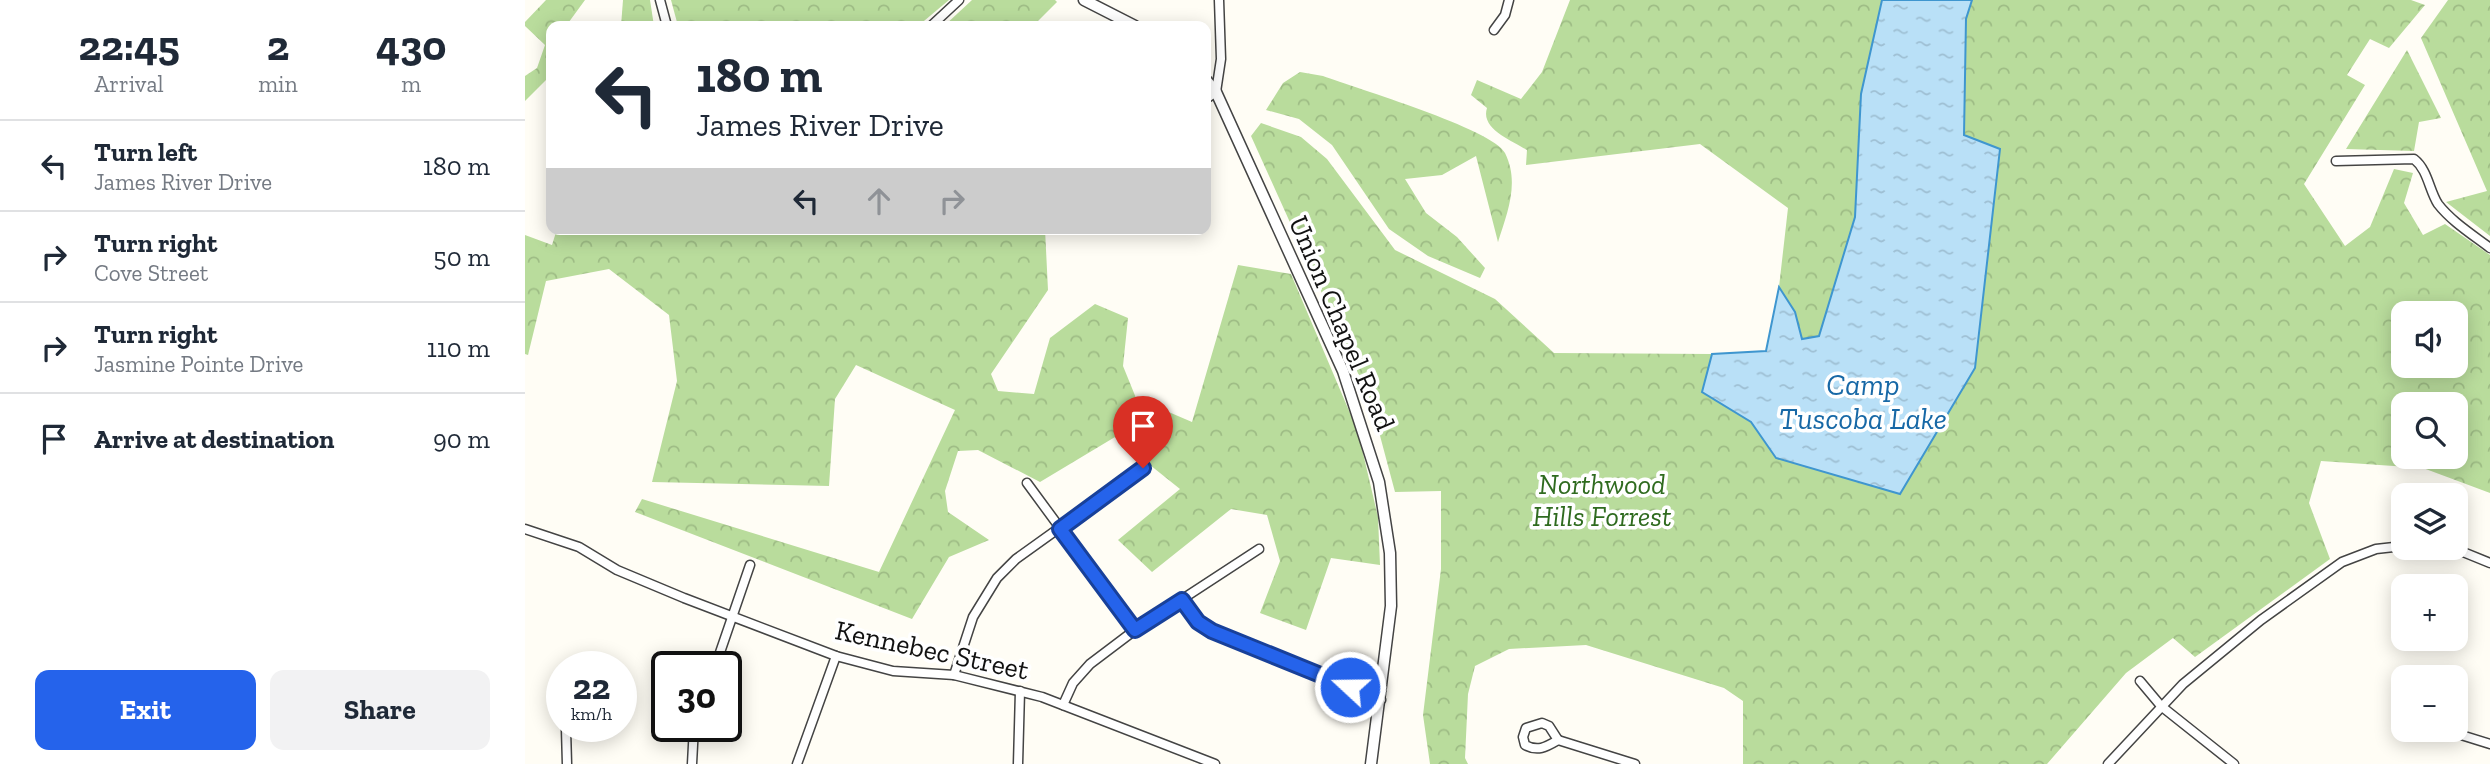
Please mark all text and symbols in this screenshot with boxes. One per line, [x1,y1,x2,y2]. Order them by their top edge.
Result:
text: 22:45 [78,20,180,71]
text: 2 [267,20,289,71]
text: 430 [376,20,447,71]
text: 180 m [696,46,823,105]
icon: left [581,49,672,140]
text: Arrival [94,70,164,98]
text: min [258,70,298,98]
text: m [401,70,421,98]
text: James River Drive [696,106,944,144]
text: Turn left [94,136,197,168]
icon: left [35,147,73,185]
text: 180 m [423,150,490,182]
text: James River Drive [94,168,272,196]
icon: left [787,182,825,220]
icon: ahead [860,182,898,220]
icon: right [933,182,971,220]
street label: Union Chapel Road [1282,211,1402,435]
text: Turn right [94,227,217,259]
icon: right [35,238,73,276]
text: 50 m [433,241,490,273]
text: Cove Street [94,259,208,287]
map controls [2391,301,2468,742]
button: sound [2391,301,2468,378]
text: Turn right [94,318,217,350]
icon: right [35,329,73,367]
text: 110 m [427,332,490,364]
text: Jasmine Pointe Drive [94,350,303,378]
water label: Camp Tuscoba Lake [1779,367,1947,437]
button: search [2391,392,2468,469]
pin [1113,396,1173,468]
icon: arrive [1124,407,1162,445]
icon: arrive [35,420,73,458]
text: Arrive at destination [94,423,334,455]
text: 90 m [433,423,490,455]
park label: Northwood Hills Forrest [1532,468,1672,533]
button: layers [2391,483,2468,560]
button: + [2391,574,2468,651]
street label: Kennebec Street [832,613,1032,687]
position arrow [1313,650,1387,724]
speed limit sign: 30 [651,651,742,742]
button: − [2391,665,2468,742]
text: 22 [573,666,610,708]
button: Exit [35,670,256,750]
button: Share [270,670,490,750]
text: km/h [571,703,612,725]

